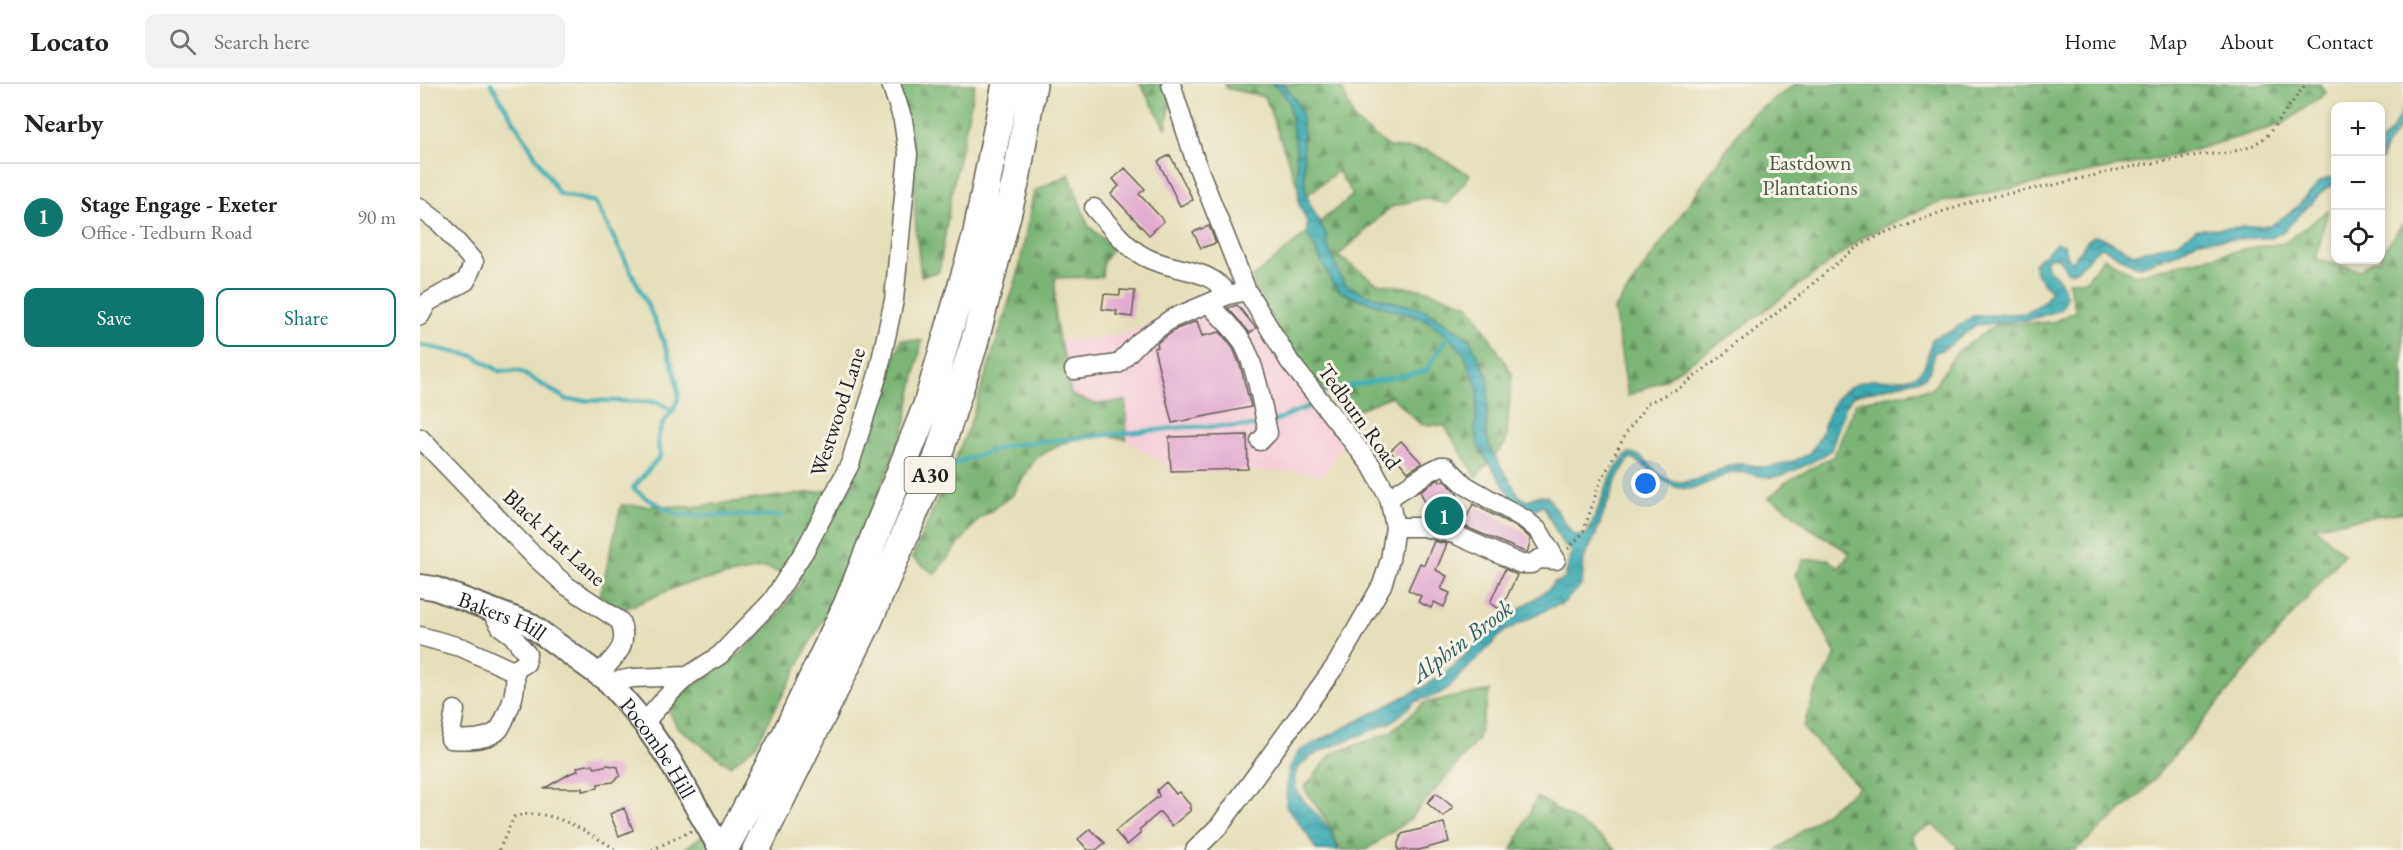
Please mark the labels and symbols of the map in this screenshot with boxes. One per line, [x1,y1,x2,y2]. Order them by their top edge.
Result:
park label: Eastdown Plantations [1762,148,1858,202]
street label: Westwood Lane [803,343,872,480]
street label: Tedburn Road [1311,358,1408,476]
road number: A30 [904,457,956,493]
your location [1631,469,1660,498]
street label: Black Hat Lane [497,482,613,593]
pin: 1 [1424,494,1464,538]
street label: Bakers Hill [454,585,553,647]
water label: Alphin Brook [1403,592,1519,690]
street label: Pocombe Hill [613,691,702,804]

